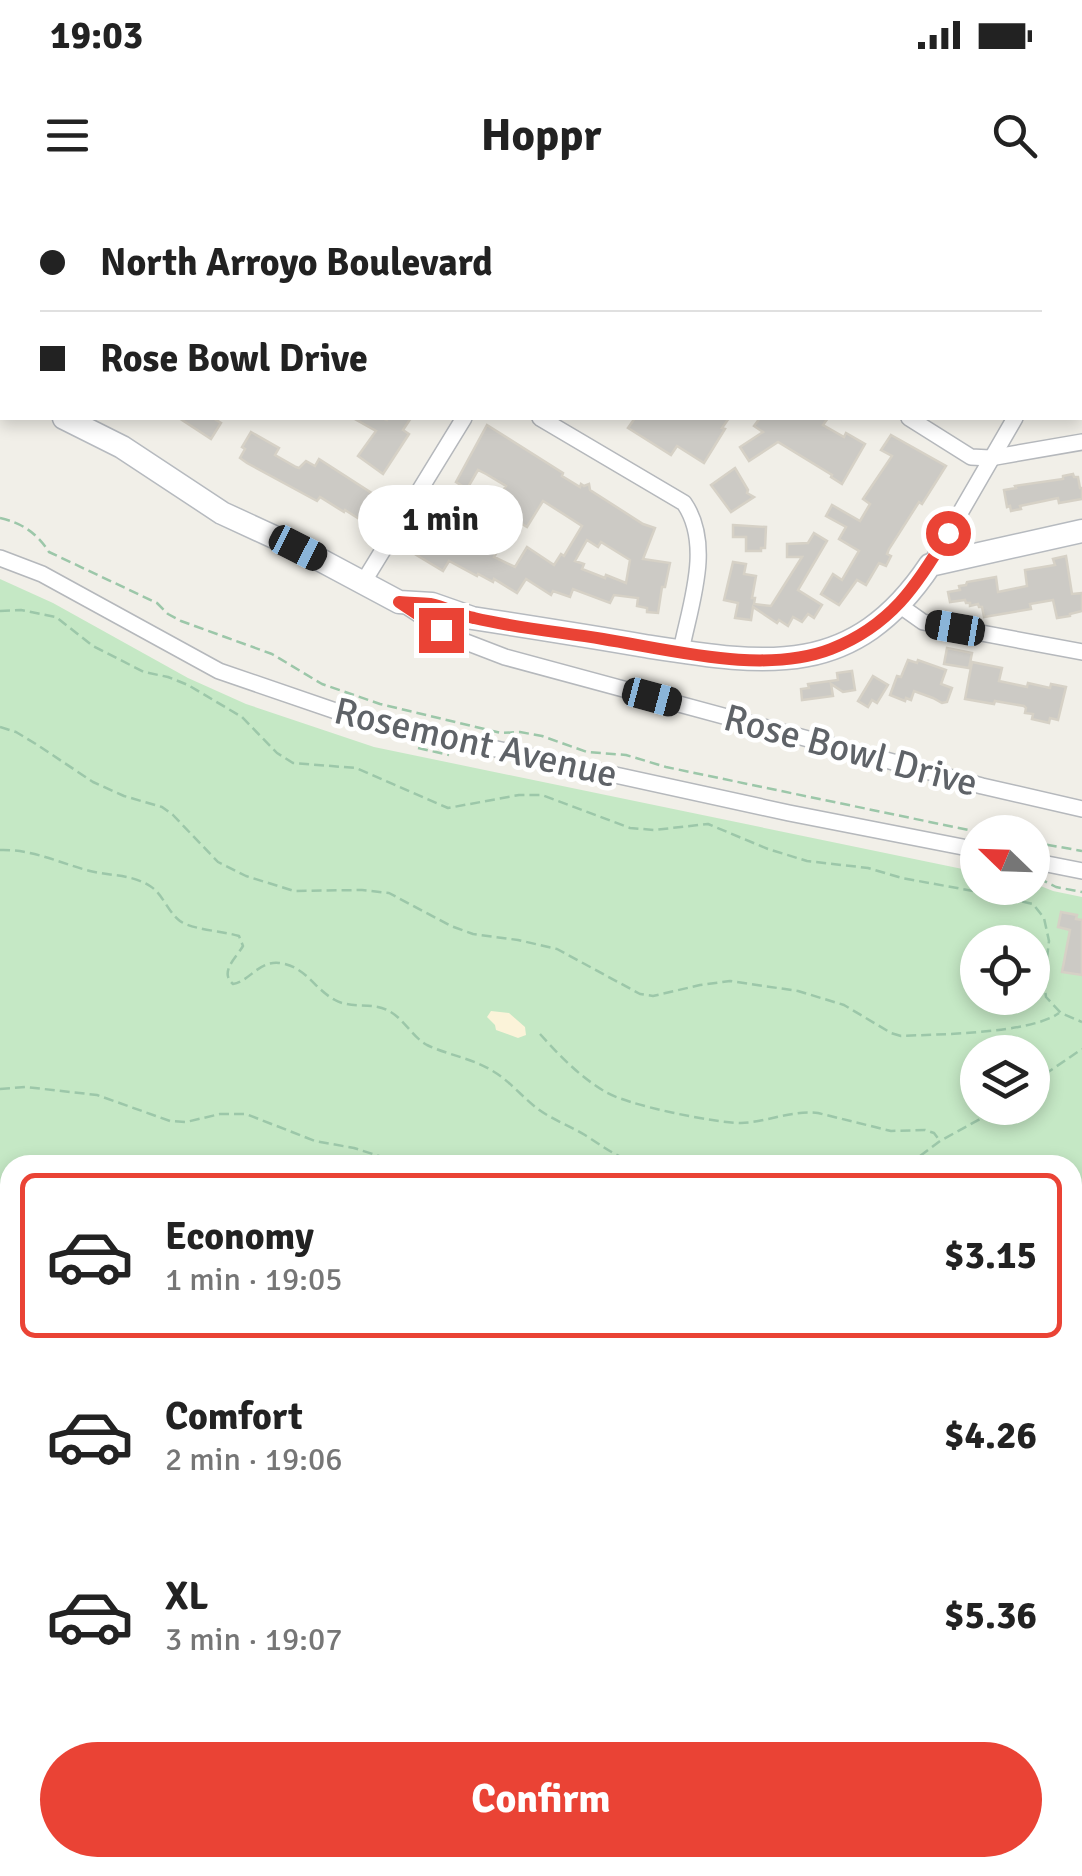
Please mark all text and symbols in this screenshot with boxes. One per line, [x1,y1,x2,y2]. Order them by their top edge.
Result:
text: 19:03 [50,12,143,59]
icon: menu [40,108,95,163]
text: Hoppr [481,108,601,163]
icon: search [987,108,1042,163]
text: North Arroyo Boulevard [100,239,493,286]
text: Rose Bowl Drive [100,335,368,382]
callout: 1 min [358,485,524,555]
text: 1 min [402,500,479,539]
route start [926,511,971,556]
car [264,521,332,575]
route end [419,608,464,653]
car [923,608,987,648]
car [619,675,685,719]
street label: Rosemont Avenue [330,687,622,798]
street label: Rose Bowl Drive [719,694,983,807]
north arrow [960,815,1050,905]
map controls [960,815,1050,1125]
button: locate [960,925,1050,1015]
button: layers [960,1035,1050,1125]
icon: car [45,1211,135,1301]
text: Economy [165,1213,314,1260]
text: $3.15 [944,1232,1037,1279]
text: 1 min · 19:05 [165,1260,343,1299]
icon: car [45,1391,135,1481]
text: Comfort [165,1393,303,1440]
text: $4.26 [944,1412,1037,1459]
text: 2 min · 19:06 [165,1440,343,1479]
icon: car [45,1571,135,1661]
text: XL [165,1573,208,1620]
text: $5.36 [944,1592,1037,1639]
text: 3 min · 19:07 [165,1620,343,1659]
button: Confirm [40,1742,1042,1857]

